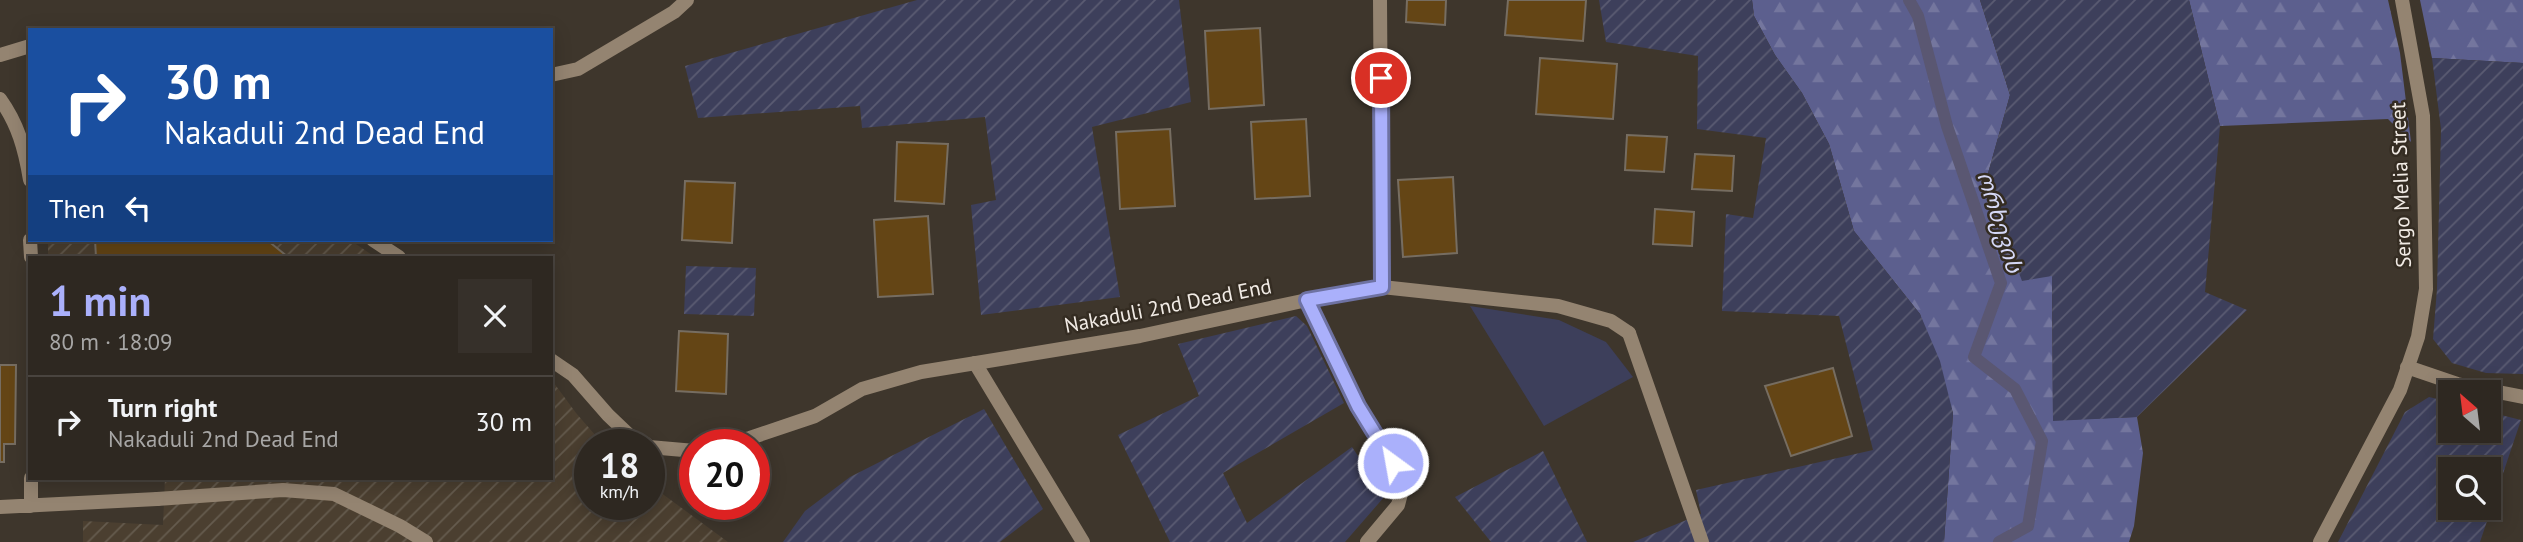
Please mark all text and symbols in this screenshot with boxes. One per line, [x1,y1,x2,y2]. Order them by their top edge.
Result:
pin [1351,48,1411,108]
text: 30 m [164,49,271,113]
icon: right [49,56,140,147]
icon: arrive [1362,59,1400,97]
street label: Sergo Melia Street [2384,102,2417,268]
text: Nakaduli 2nd Dead End [164,111,485,153]
water label: ორხევის [1971,168,2030,277]
icon: left [119,189,157,227]
text: Then [49,192,105,225]
street label: Nakaduli 2nd Dead End [1062,272,1274,339]
text: 1 min [49,273,151,328]
button: close [458,279,532,353]
text: 80 m · 18:09 [49,327,173,356]
north arrow [2438,380,2501,443]
map controls [2438,380,2501,520]
text: Turn right [108,391,217,424]
icon: right [49,403,87,441]
text: 30 m [476,405,532,438]
text: Nakaduli 2nd Dead End [108,424,339,453]
position arrow [1356,426,1430,500]
speed limit sign: 20 [679,429,770,520]
text: 18 [600,442,639,488]
button: search [2438,457,2501,520]
text: km/h [600,480,639,503]

